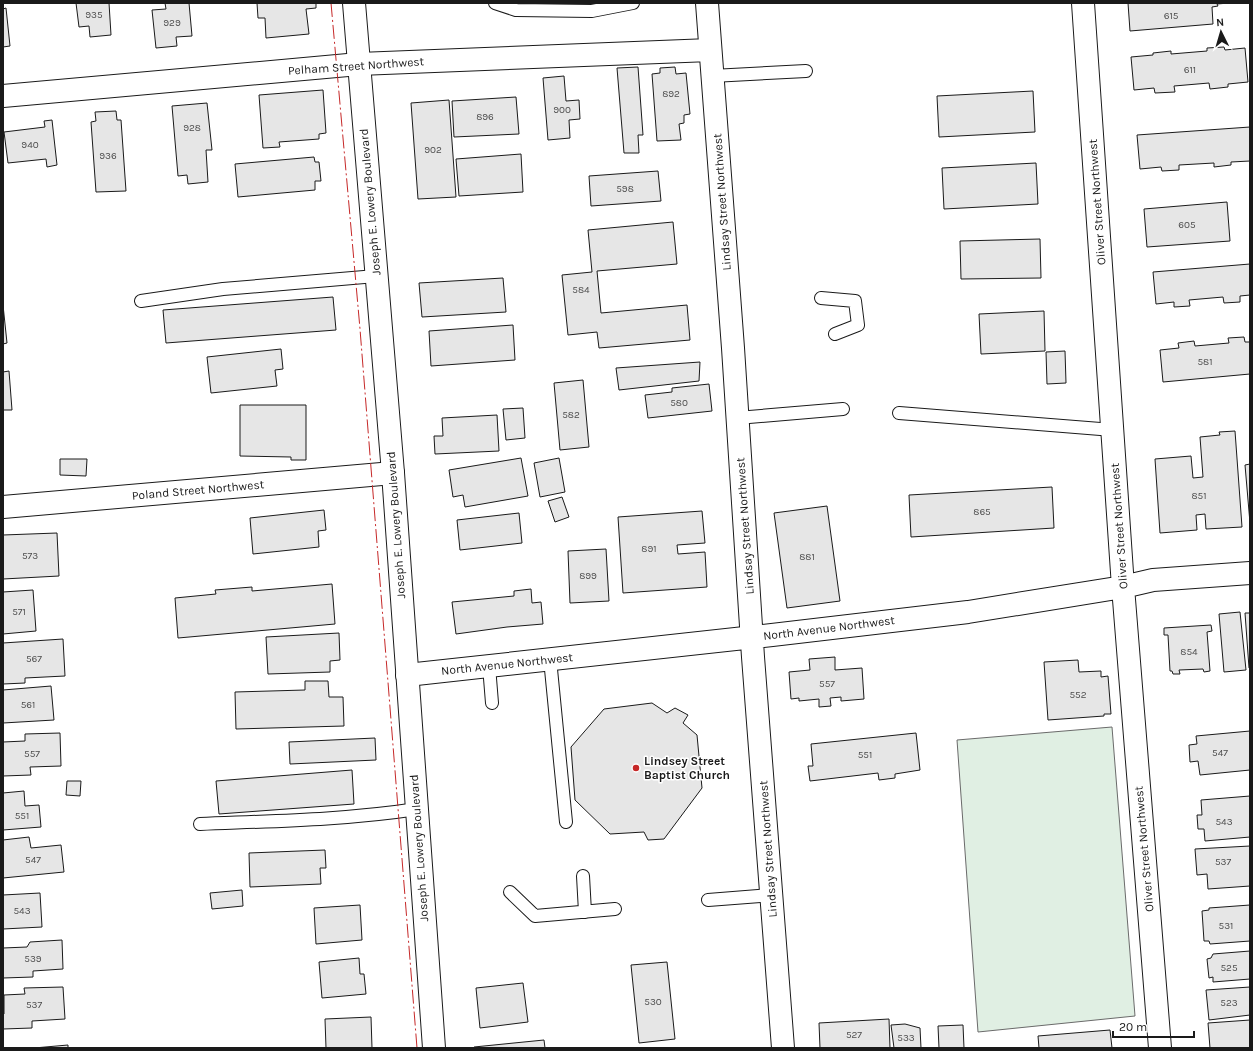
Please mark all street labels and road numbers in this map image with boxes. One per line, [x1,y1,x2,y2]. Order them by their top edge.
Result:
street label: Pelham Street Northwest [287,54,425,78]
street label: Joseph E. Lowery Boulevard [357,128,383,276]
street label: Lindsay Street Northwest [710,133,734,271]
street label: Oliver Street Northwest [1086,138,1108,266]
street label: Joseph E. Lowery Boulevard [384,451,408,599]
street label: Lindsay Street Northwest [733,457,757,595]
street label: Oliver Street Northwest [1108,462,1130,590]
street label: Poland Street Northwest [131,477,265,503]
street label: North Avenue Northwest [762,613,896,643]
street label: North Avenue Northwest [440,650,574,678]
street label: Joseph E. Lowery Boulevard [407,774,431,922]
street label: Lindsay Street Northwest [756,780,780,918]
street label: Oliver Street Northwest [1131,785,1156,913]

